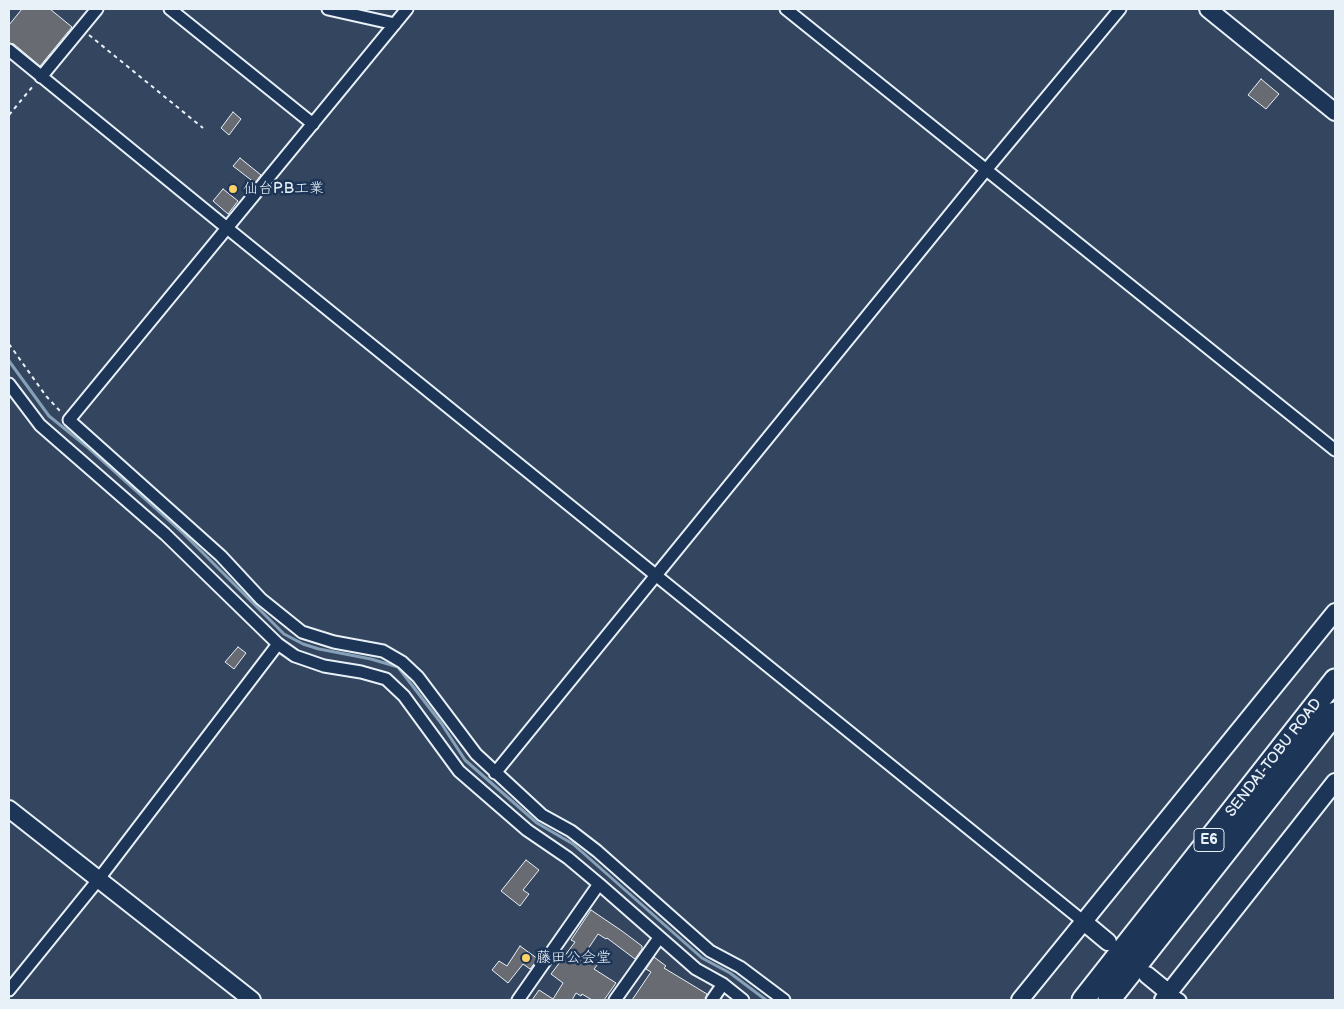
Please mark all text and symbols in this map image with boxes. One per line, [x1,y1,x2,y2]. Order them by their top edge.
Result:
place label: 仙台P.B工業 [243,180,324,198]
marker: 仙台P.B工業 [227,183,239,195]
street label: SENDAI-TOBU ROAD [1222,695,1326,821]
road number: E6 [1194,828,1224,852]
place label: 藤田公会堂 [536,949,611,967]
marker: 藤田公会堂 [520,952,532,964]

